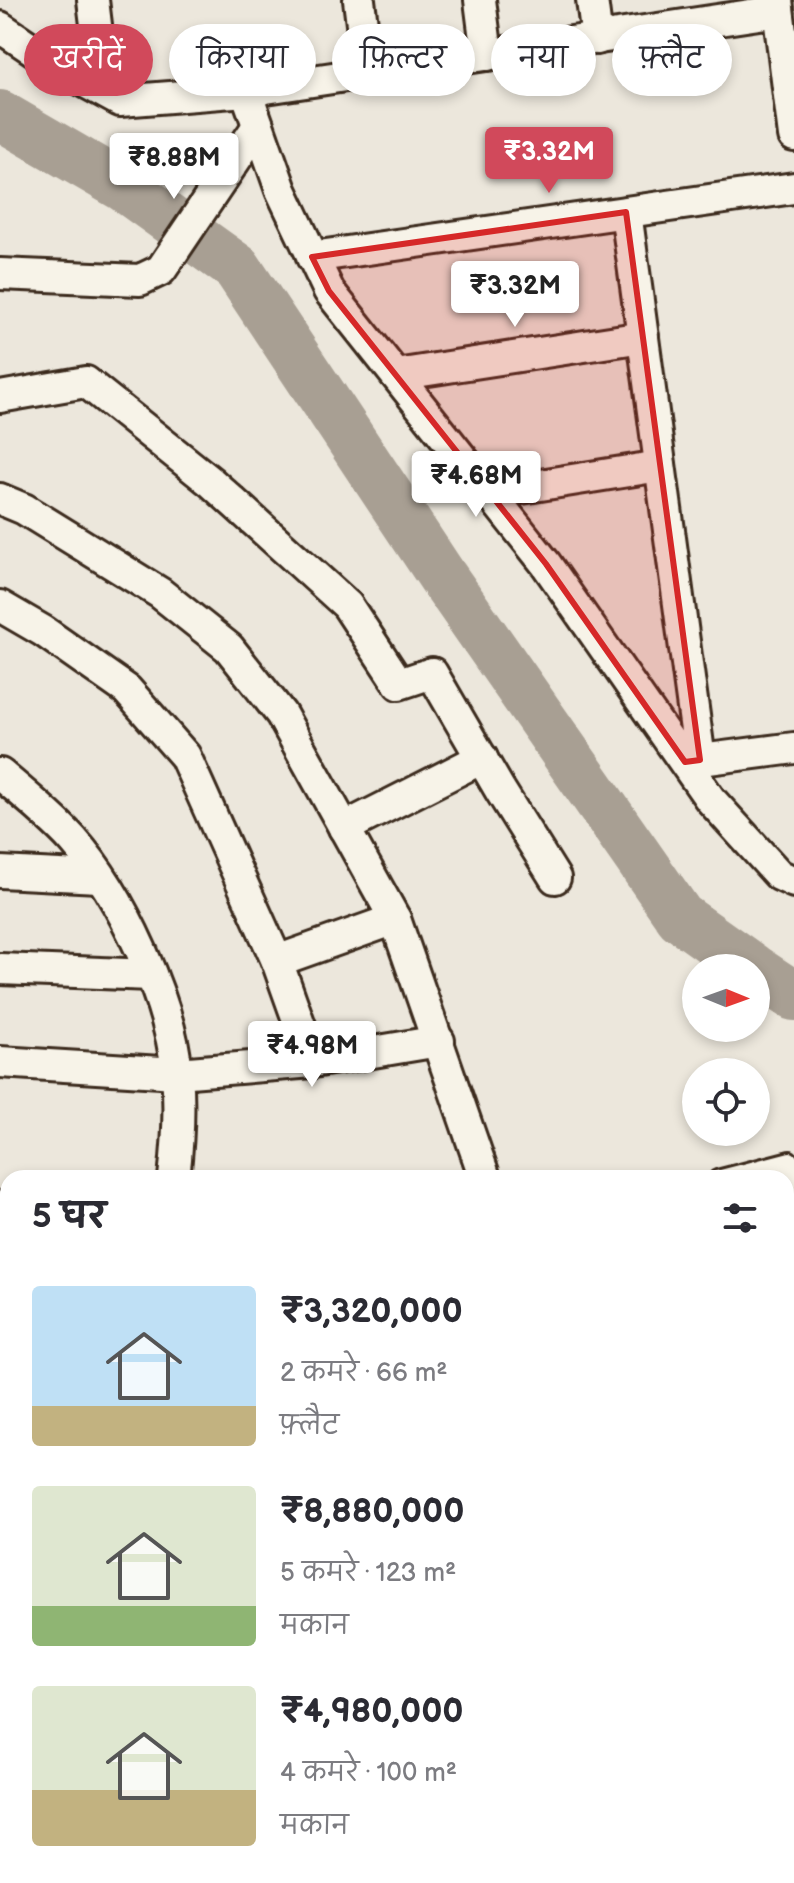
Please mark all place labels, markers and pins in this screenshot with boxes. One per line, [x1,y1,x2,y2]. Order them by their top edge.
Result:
pin: ₹3.32M [484,127,614,195]
pin: ₹8.88M [109,133,239,201]
pin: ₹3.32M [450,261,580,329]
pin: ₹4.68M [411,451,541,519]
pin: ₹4.98M [247,1021,377,1089]

